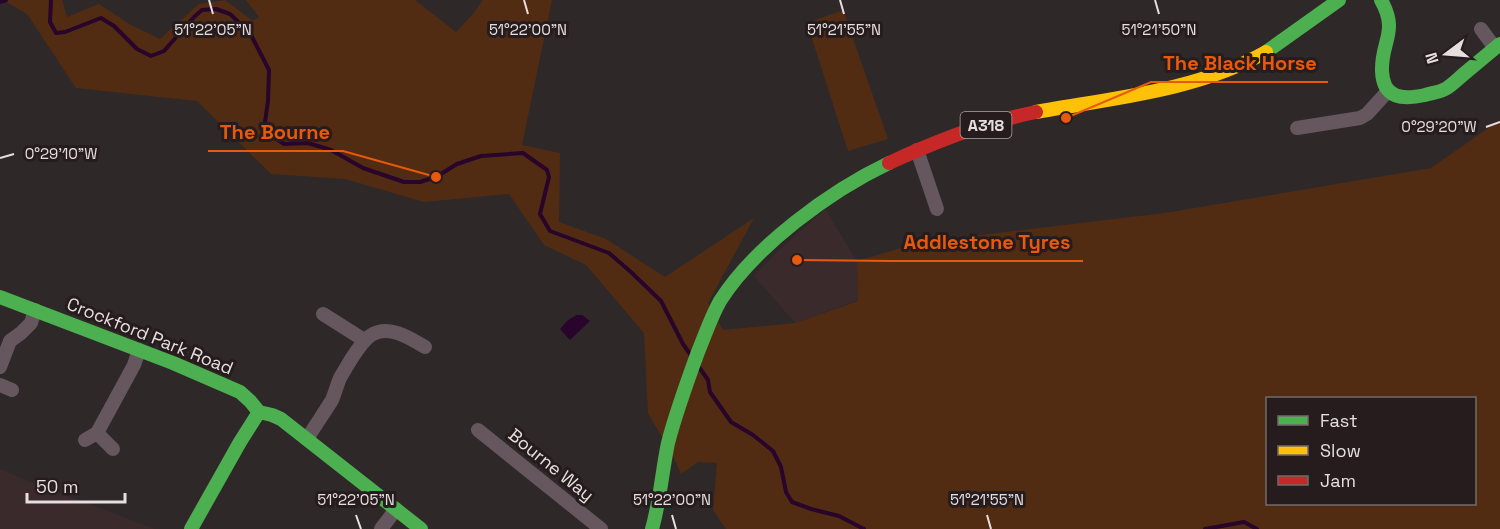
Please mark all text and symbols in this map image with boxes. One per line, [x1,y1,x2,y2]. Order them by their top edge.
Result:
text: 51°22'05"N [174,20,252,39]
text: 51°22'00"N [489,20,567,39]
text: 51°21'55"N [807,20,881,39]
text: 51°21'50"N [1122,20,1196,39]
north arrow [1416,24,1476,84]
callout: The Black Horse [1151,44,1328,82]
text: The Black Horse [1163,50,1317,76]
text: N [1420,50,1444,66]
road number: A318 [960,112,1012,138]
callout: The Bourne [208,113,343,151]
text: 0°29'20"W [1401,117,1477,136]
text: The Bourne [220,119,330,145]
text: 0°29'10"W [25,144,97,163]
callout: Addlestone Tyres [891,223,1083,261]
text: Addlestone Tyres [904,229,1070,255]
street label: Crockford Park Road [64,292,237,379]
legend [1266,397,1476,505]
text: Fast [1320,409,1357,432]
street label: Bourne Way [504,423,599,506]
text: Slow [1320,439,1361,462]
scale bar [27,466,124,504]
text: Jam [1320,469,1356,492]
text: 50 m [36,475,78,498]
text: 51°22'05"N [317,490,395,509]
text: 51°22'00"N [633,490,711,509]
text: 51°21'55"N [950,490,1024,509]

